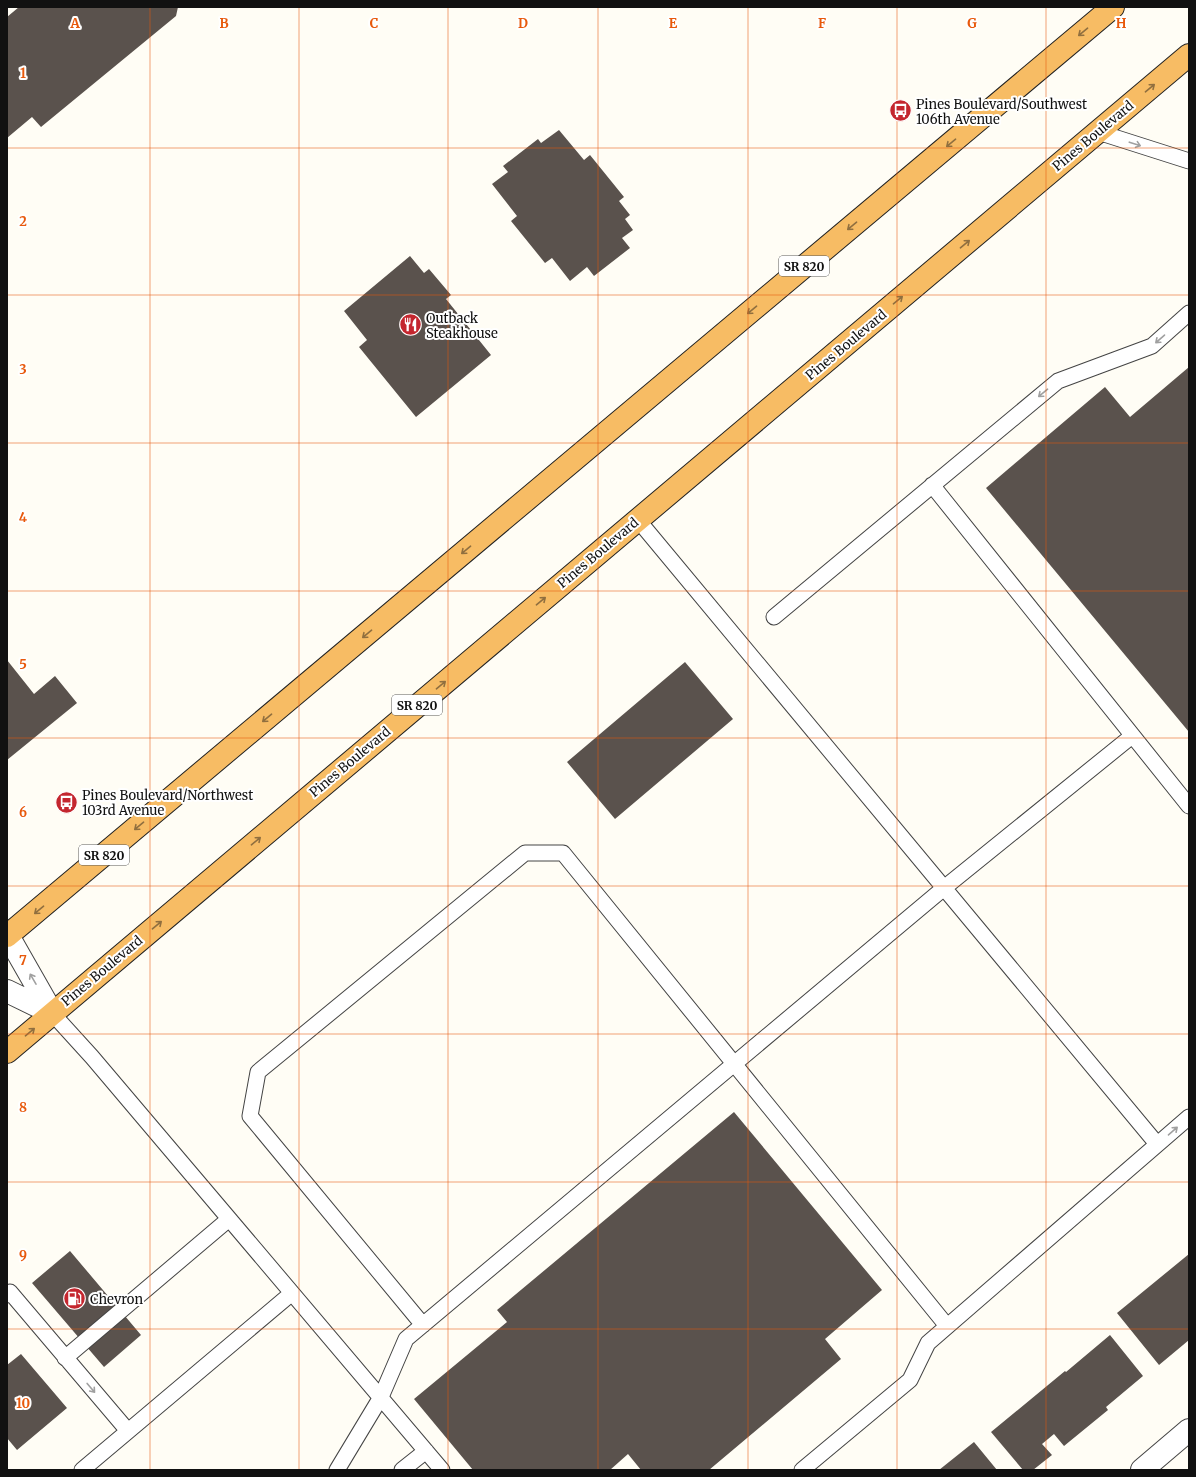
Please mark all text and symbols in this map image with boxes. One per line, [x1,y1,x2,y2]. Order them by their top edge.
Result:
text: A [69,15,80,32]
text: B [219,15,229,32]
text: C [370,15,379,32]
text: D [518,15,528,32]
text: E [669,15,678,32]
text: F [818,15,826,32]
text: G [967,15,977,32]
text: H [1116,15,1127,32]
one-way arrow [1078,28,1088,37]
text: 1 [20,65,26,82]
one-way arrow [1145,83,1156,92]
place label: Pines Boulevard/Southwest 106th Avenue [916,96,1087,128]
street label: Pines Boulevard [1049,97,1137,175]
bus stop icon: Pines Boulevard/Southwest 106th Avenue [888,98,914,124]
one-way arrow [946,138,957,147]
one-way arrow [1128,141,1141,148]
text: 2 [19,213,27,230]
one-way arrow [846,222,857,231]
one-way arrow [960,239,971,248]
road number: SR 820 [779,256,829,276]
one-way arrow [893,296,904,305]
one-way arrow [747,305,758,314]
street label: Pines Boulevard [802,306,890,384]
place label: Outback Steakhouse [426,310,498,342]
restaurant icon: Outback Steakhouse [398,312,424,338]
one-way arrow [1154,334,1165,343]
text: 3 [19,361,27,378]
one-way arrow [1038,389,1049,398]
text: 4 [19,509,28,526]
street label: Pines Boulevard [554,514,642,592]
one-way arrow [461,546,471,555]
one-way arrow [536,597,546,606]
one-way arrow [361,629,372,638]
text: 5 [19,656,27,673]
one-way arrow [436,681,447,690]
road number: SR 820 [392,695,442,715]
one-way arrow [262,713,273,722]
street label: Pines Boulevard [306,723,394,801]
place label: Pines Boulevard/Northwest 103rd Avenue [82,787,253,819]
bus stop icon: Pines Boulevard/Northwest 103rd Avenue [54,789,80,815]
text: 6 [19,804,27,821]
one-way arrow [133,822,144,831]
one-way arrow [251,836,262,845]
road number: SR 820 [79,845,129,865]
one-way arrow [34,905,44,914]
one-way arrow [151,920,162,929]
street label: Pines Boulevard [58,932,146,1010]
text: 7 [19,952,27,969]
one-way arrow [29,973,36,985]
one-way arrow [24,1028,35,1037]
text: 8 [19,1099,27,1116]
one-way arrow [1168,1126,1178,1135]
text: 9 [19,1247,27,1264]
fuel station icon: Chevron [61,1286,87,1312]
place label: Chevron [90,1291,143,1308]
one-way arrow [86,1382,95,1393]
text: 10 [16,1395,30,1412]

